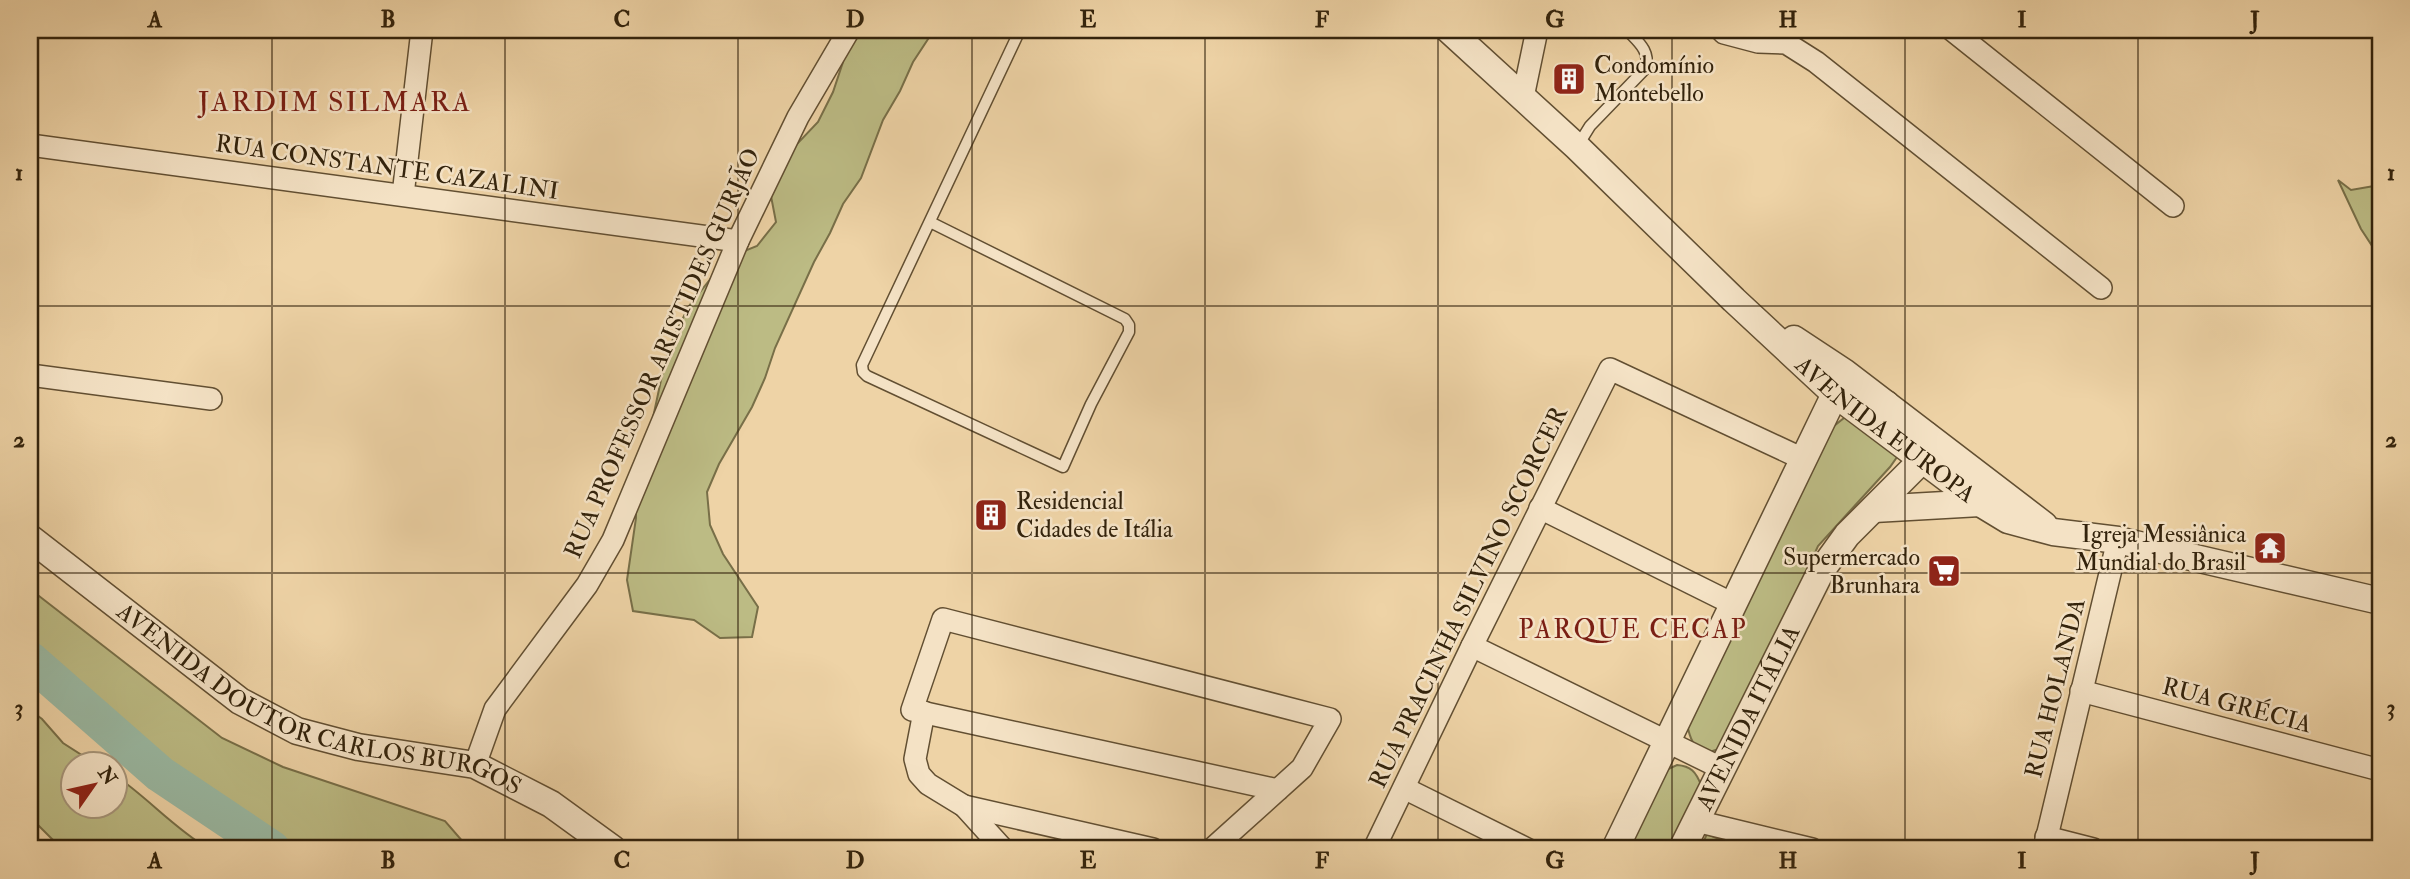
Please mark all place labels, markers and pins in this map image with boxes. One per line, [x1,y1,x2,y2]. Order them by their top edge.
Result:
place label: Condomínio Montebello [1594,50,1714,109]
building icon: Condomínio Montebello [1550,60,1588,98]
place label: Residencial Cidades de Itália [1016,486,1174,545]
building icon: Residencial Cidades de Itália [972,496,1010,534]
place label: Igreja Messiânica Mundial do Brasil [2076,519,2247,578]
temple icon: Igreja Messiânica Mundial do Brasil [2251,529,2289,567]
place label: Supermercado Brunhara [1783,542,1921,601]
supermarket icon: Supermercado Brunhara [1925,552,1963,590]

